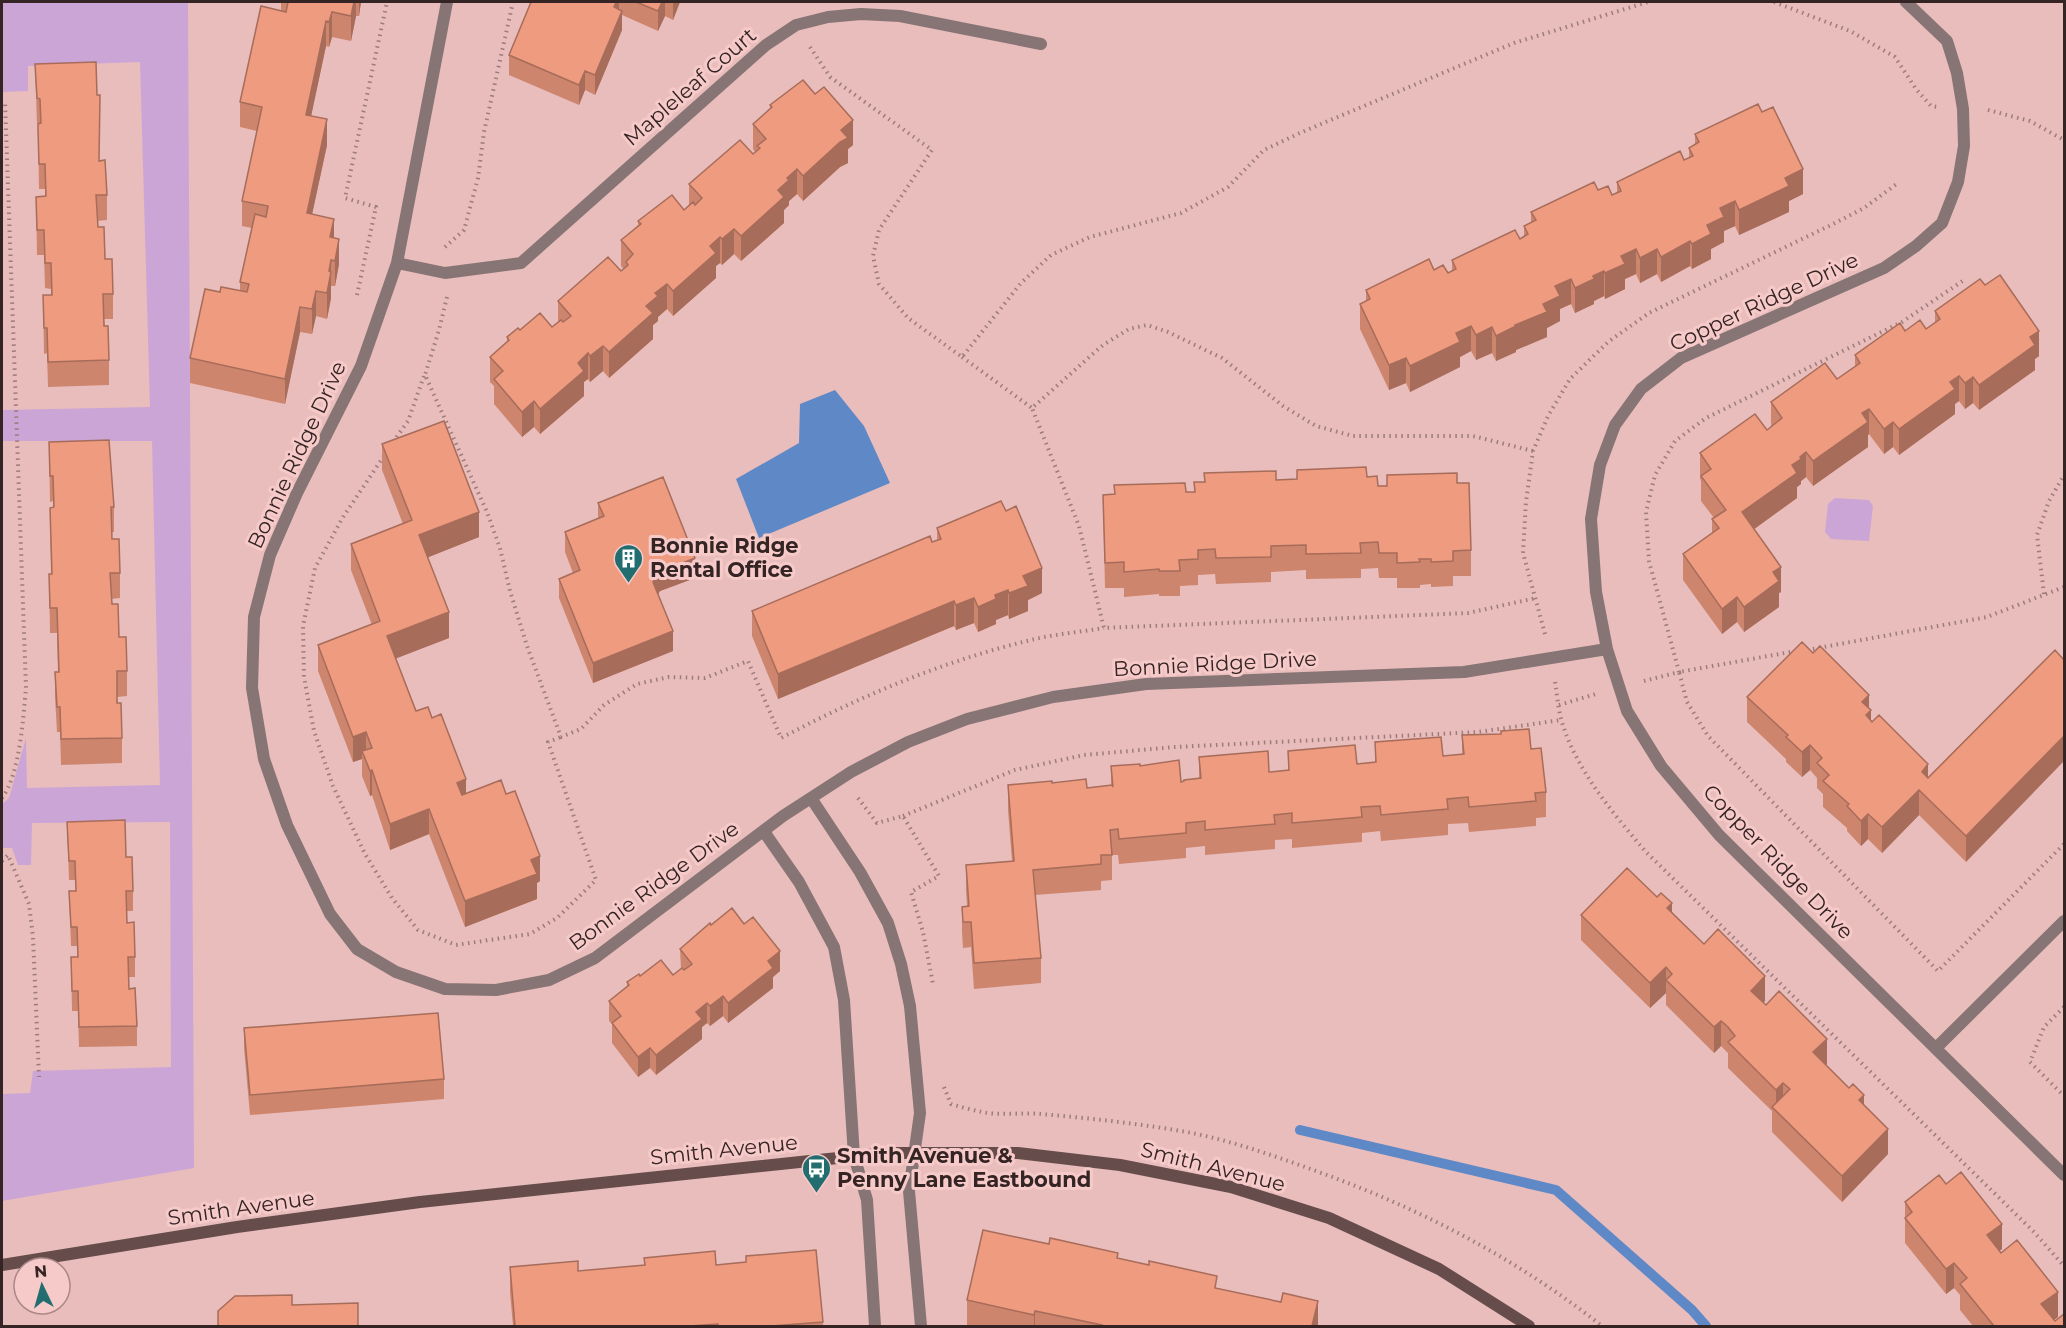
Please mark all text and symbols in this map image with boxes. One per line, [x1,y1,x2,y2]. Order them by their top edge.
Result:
street label: Mapleleaf Court [618,22,761,151]
street label: Copper Ridge Drive [1665,247,1862,356]
street label: Bonnie Ridge Drive [242,357,351,552]
place label: Bonnie Ridge Rental Office [650,533,799,582]
building icon: Bonnie Ridge Rental Office [613,542,645,584]
street label: Bonnie Ridge Drive [1113,646,1317,681]
street label: Copper Ridge Drive [1698,779,1859,944]
street label: Bonnie Ridge Drive [564,816,744,956]
street label: Smith Avenue [649,1129,799,1170]
street label: Smith Avenue [1138,1136,1288,1197]
place label: Smith Avenue & Penny Lane Eastbound [837,1143,1091,1192]
bus stop icon: Smith Avenue & Penny Lane Eastbound [800,1152,832,1194]
street label: Smith Avenue [166,1185,316,1230]
north arrow [12,1256,72,1316]
text: N [33,1262,48,1282]

